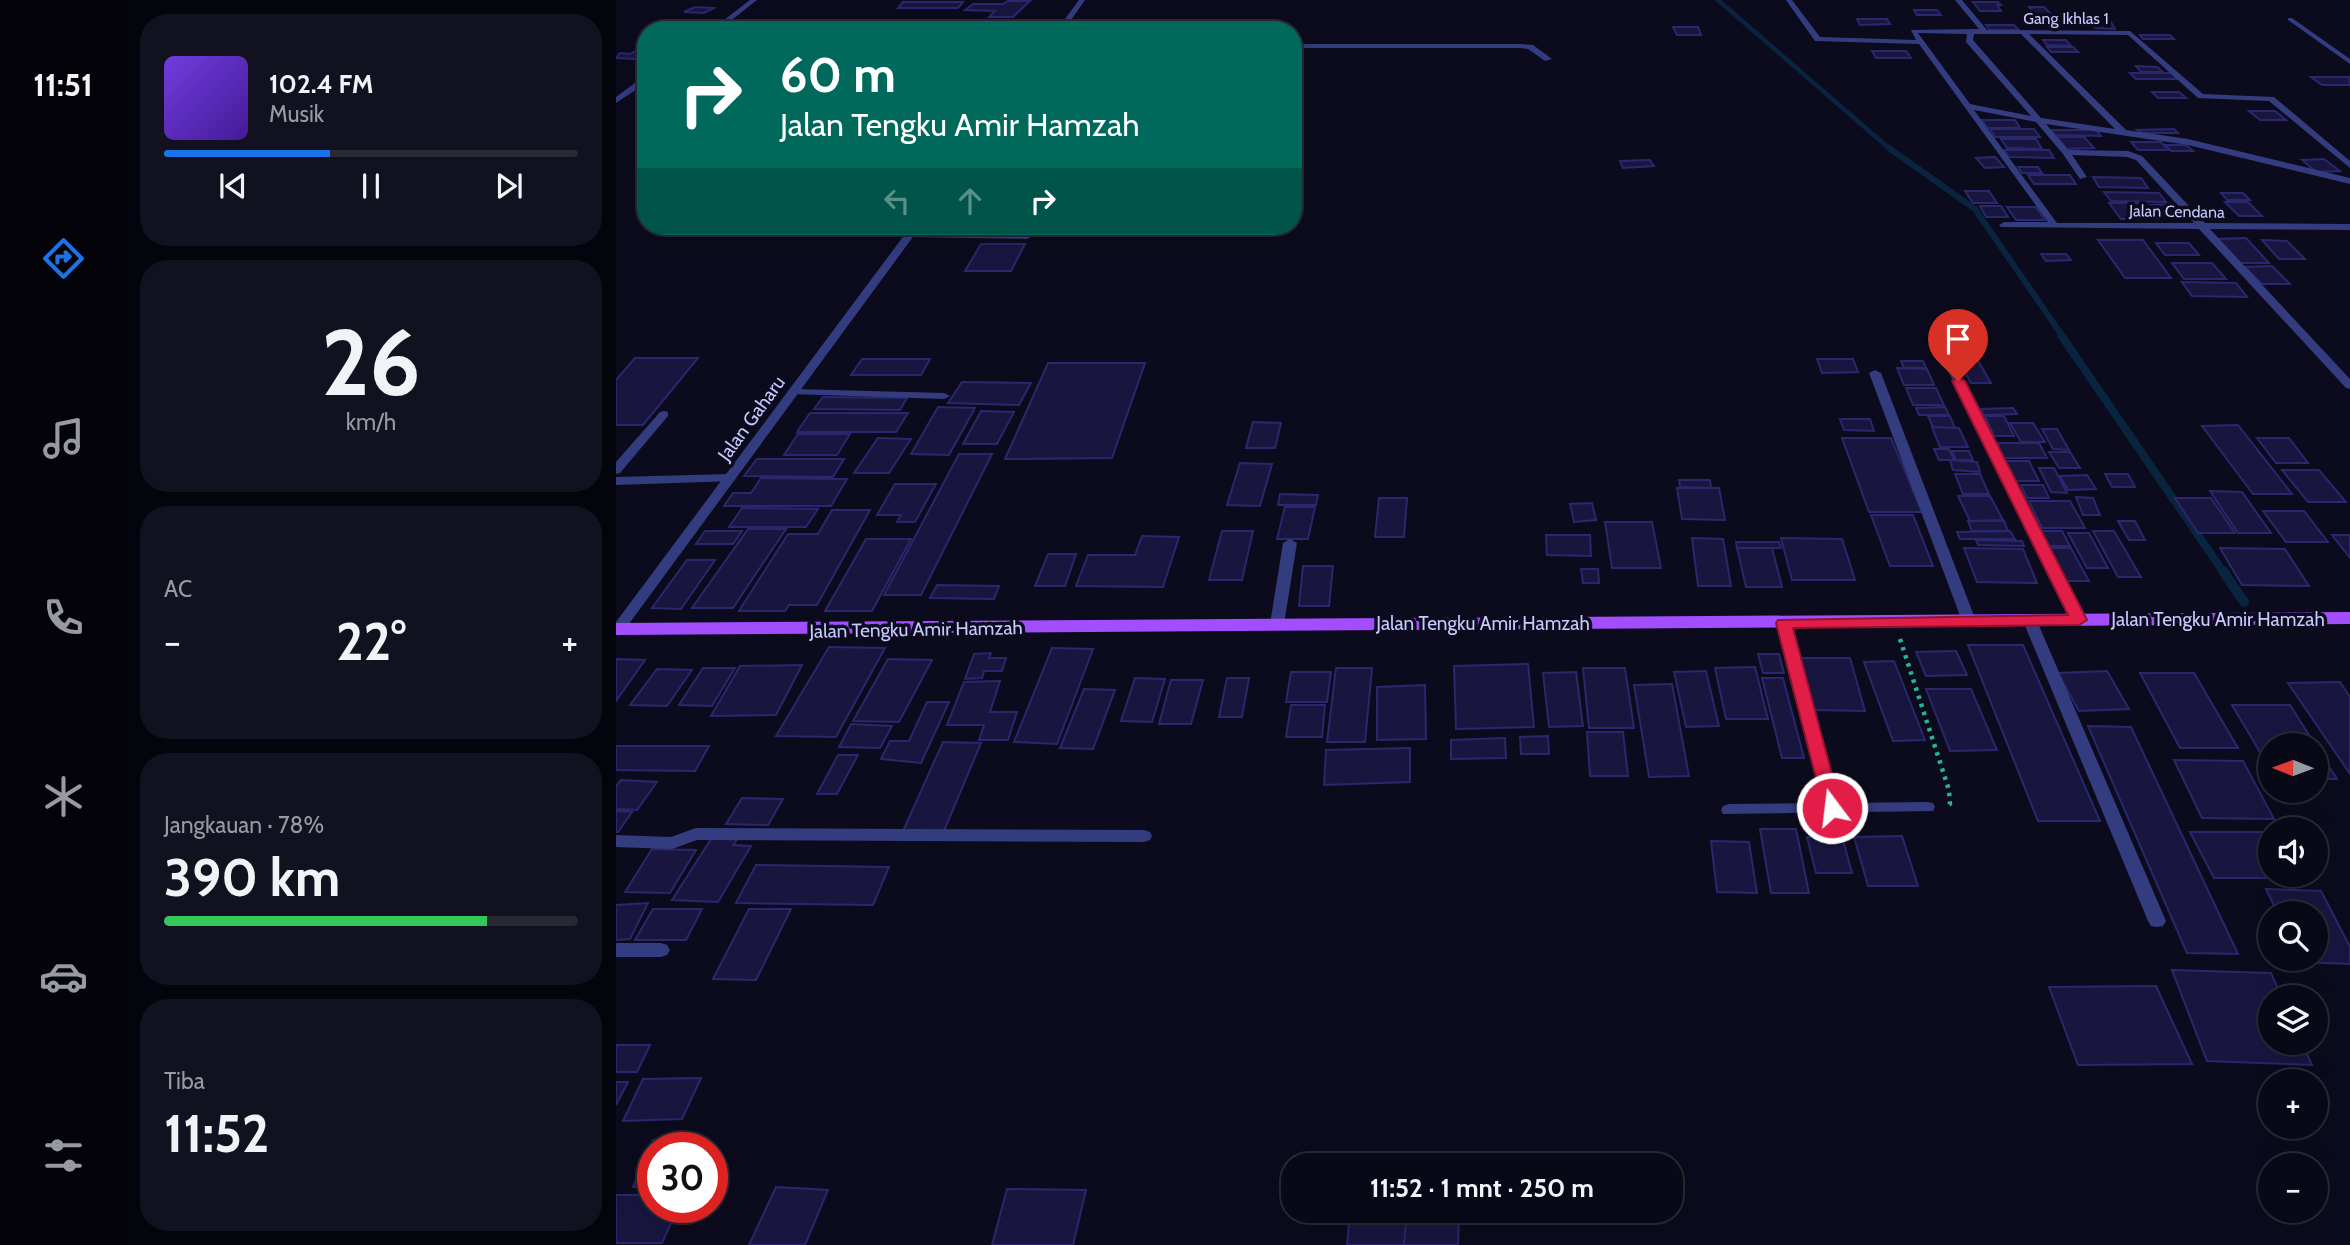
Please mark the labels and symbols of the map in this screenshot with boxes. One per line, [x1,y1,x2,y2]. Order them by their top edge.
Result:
street label: Gang Ikhlas 1 [2023,9,2109,28]
street label: Jalan Cendana [2128,201,2225,222]
pin [1928,309,1988,381]
street label: Jalan Gaharu [712,371,790,466]
street label: Jalan Tengku Amir Hamzah [2110,608,2325,631]
street label: Jalan Tengku Amir Hamzah [1375,612,1590,635]
street label: Jalan Tengku Amir Hamzah [808,616,1023,643]
north arrow [2258,733,2328,803]
position arrow [1795,771,1869,845]
speed limit sign: 30 [637,1132,728,1223]

